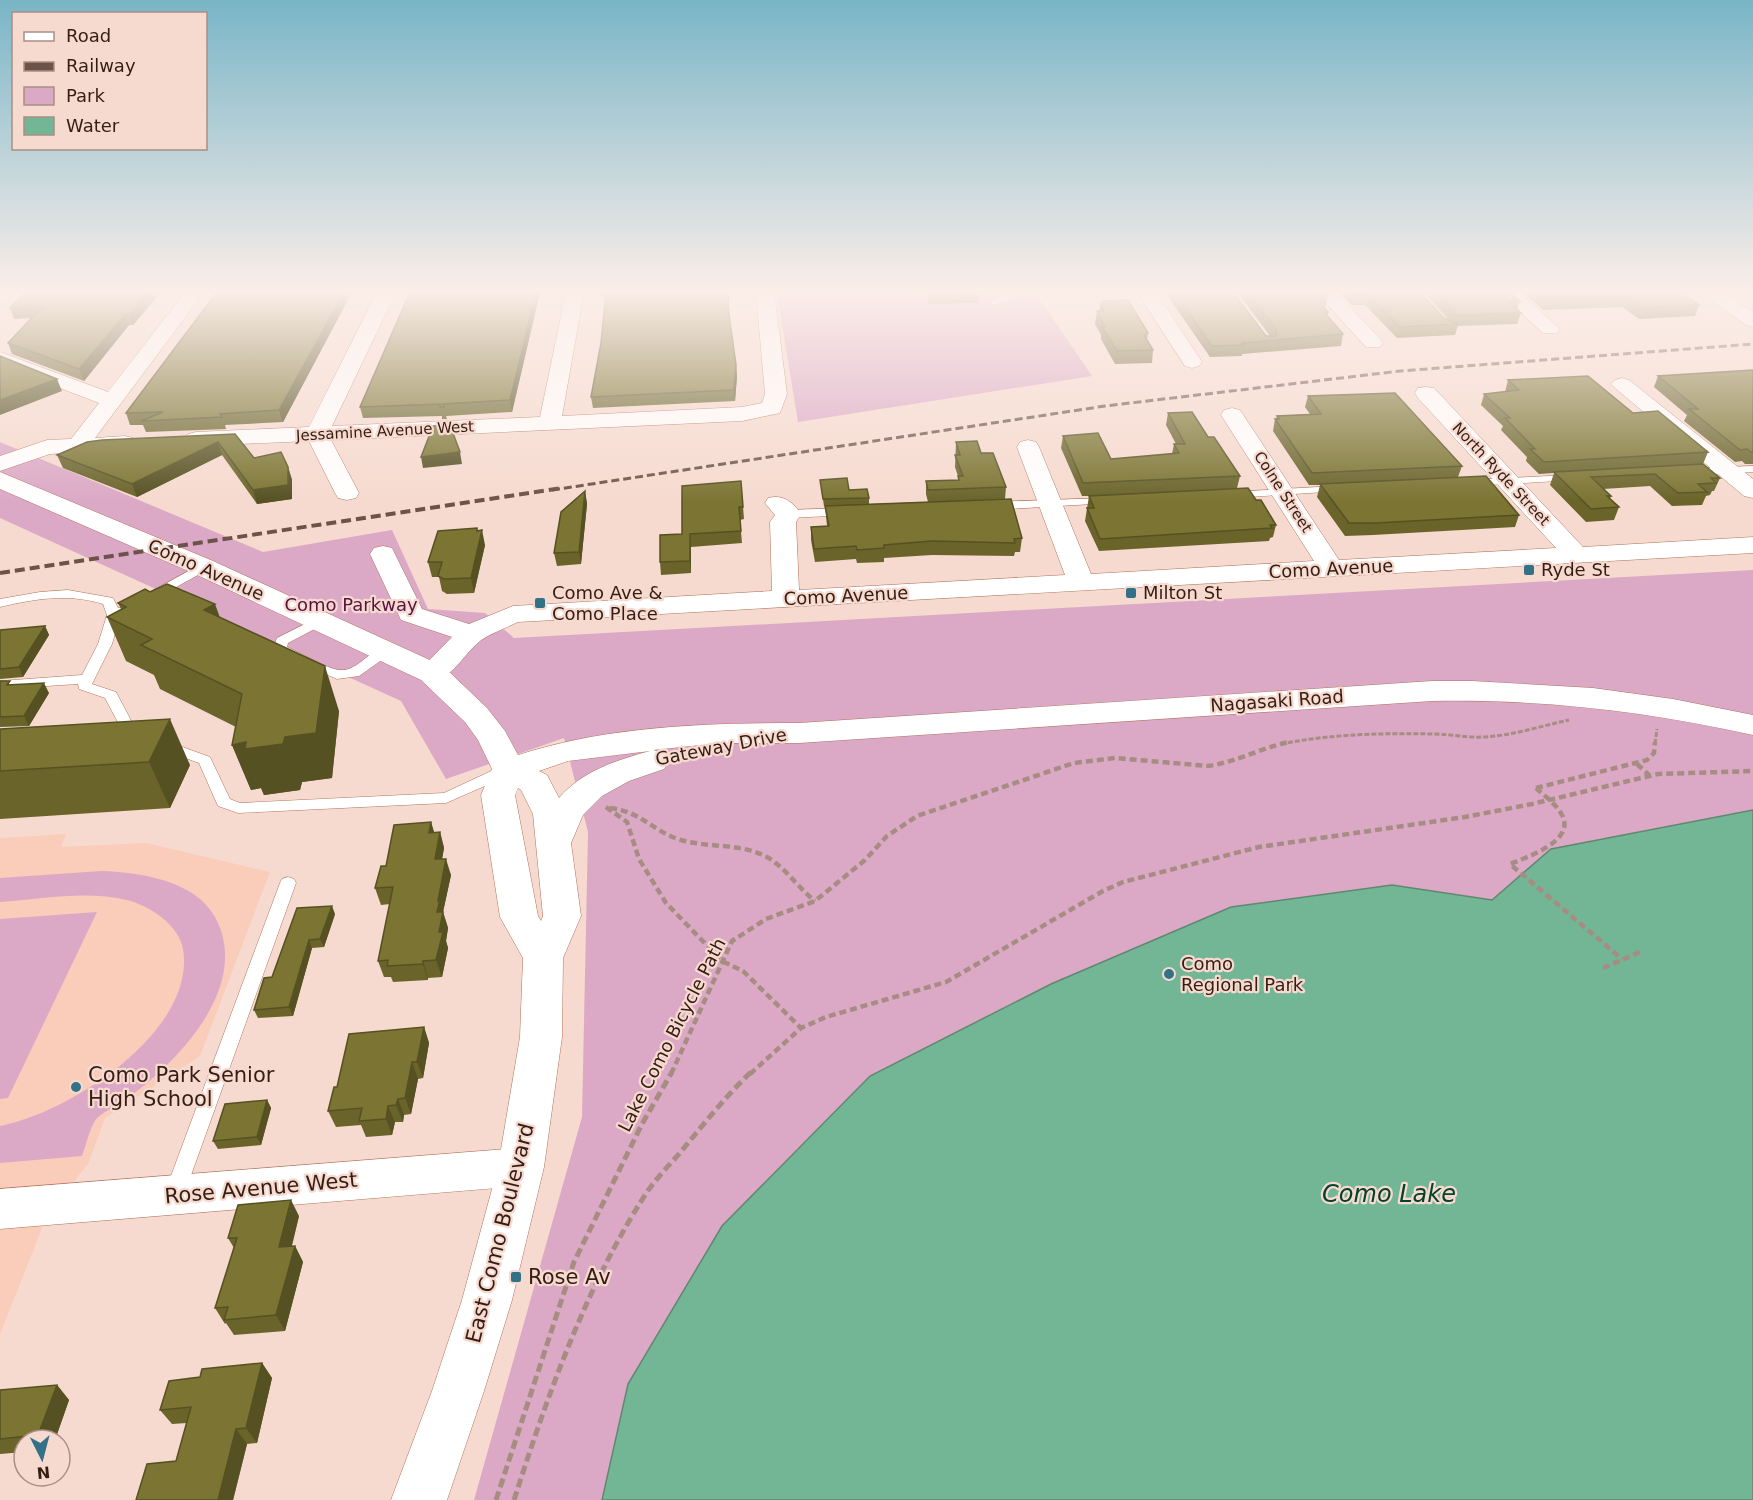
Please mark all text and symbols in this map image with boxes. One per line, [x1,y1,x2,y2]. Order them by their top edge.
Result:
legend [12,12,207,150]
text: Road [66,25,111,46]
text: Railway [66,55,136,76]
text: Park [66,85,105,106]
text: Water [66,115,120,136]
street label: Jessamine Avenue West [295,417,475,445]
street label: North Ryde Street [1449,419,1553,529]
street label: Colne Street [1250,448,1316,536]
street label: Como Avenue [145,535,267,605]
street label: Como Avenue [1268,555,1394,582]
place label: Ryde St [1541,559,1610,580]
marker: Ryde St [1522,563,1536,577]
place label: Como Ave & Como Place [552,582,663,624]
street label: Como Avenue [783,582,909,609]
place label: Milton St [1143,582,1222,603]
marker: Milton St [1124,586,1138,600]
park label: Como Parkway [284,594,418,615]
marker: Como Ave & Como Place [533,596,547,610]
street label: Nagasaki Road [1210,685,1344,716]
street label: Gateway Drive [654,723,788,770]
street label: Lake Como Bicycle Path [613,934,730,1135]
place label: Como Regional Park [1181,953,1304,995]
marker: Como Regional Park [1162,967,1176,981]
place label: Como Park Senior High School [88,1063,275,1111]
marker: Como Park Senior High School [69,1080,83,1094]
street label: East Como Boulevard [461,1121,539,1345]
street label: Rose Avenue West [164,1168,358,1208]
water label: Como Lake [1322,1180,1456,1208]
place label: Rose Av [528,1265,611,1289]
marker: Rose Av [509,1270,523,1284]
north arrow [12,1428,72,1488]
text: N [36,1462,51,1483]

